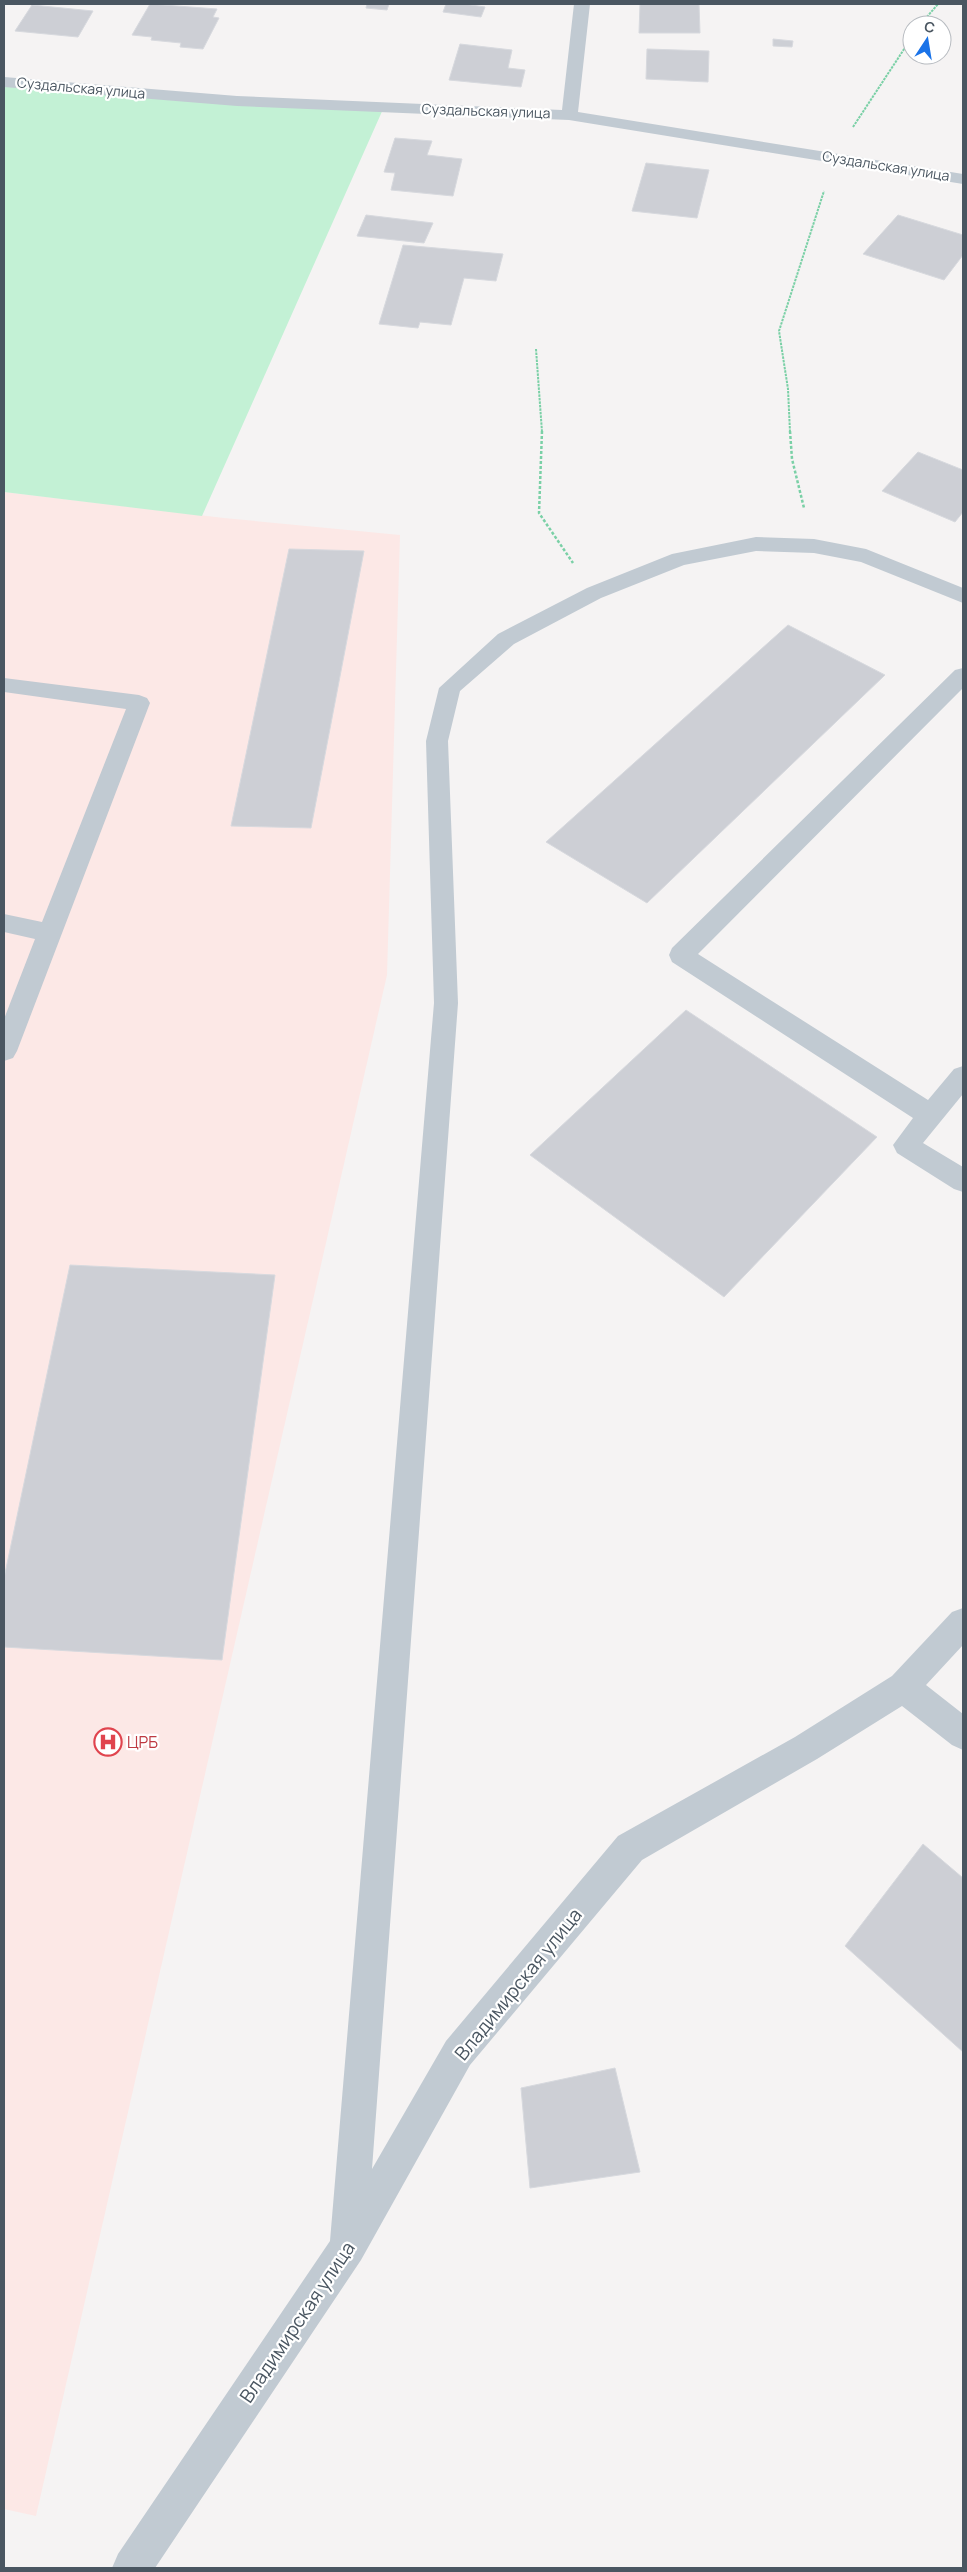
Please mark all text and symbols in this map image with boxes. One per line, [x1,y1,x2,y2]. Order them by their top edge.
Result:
north arrow [902,15,952,65]
text: С [923,16,937,37]
street label: Суздальская улица [16,72,146,103]
street label: Суздальская улица [421,99,551,122]
street label: Суздальская улица [821,146,951,185]
hospital icon: ЦРБ [93,1727,123,1757]
place label: ЦРБ [127,1731,158,1753]
street label: Владимирская улица [448,1902,588,2066]
street label: Владимирская улица [233,2236,361,2408]

